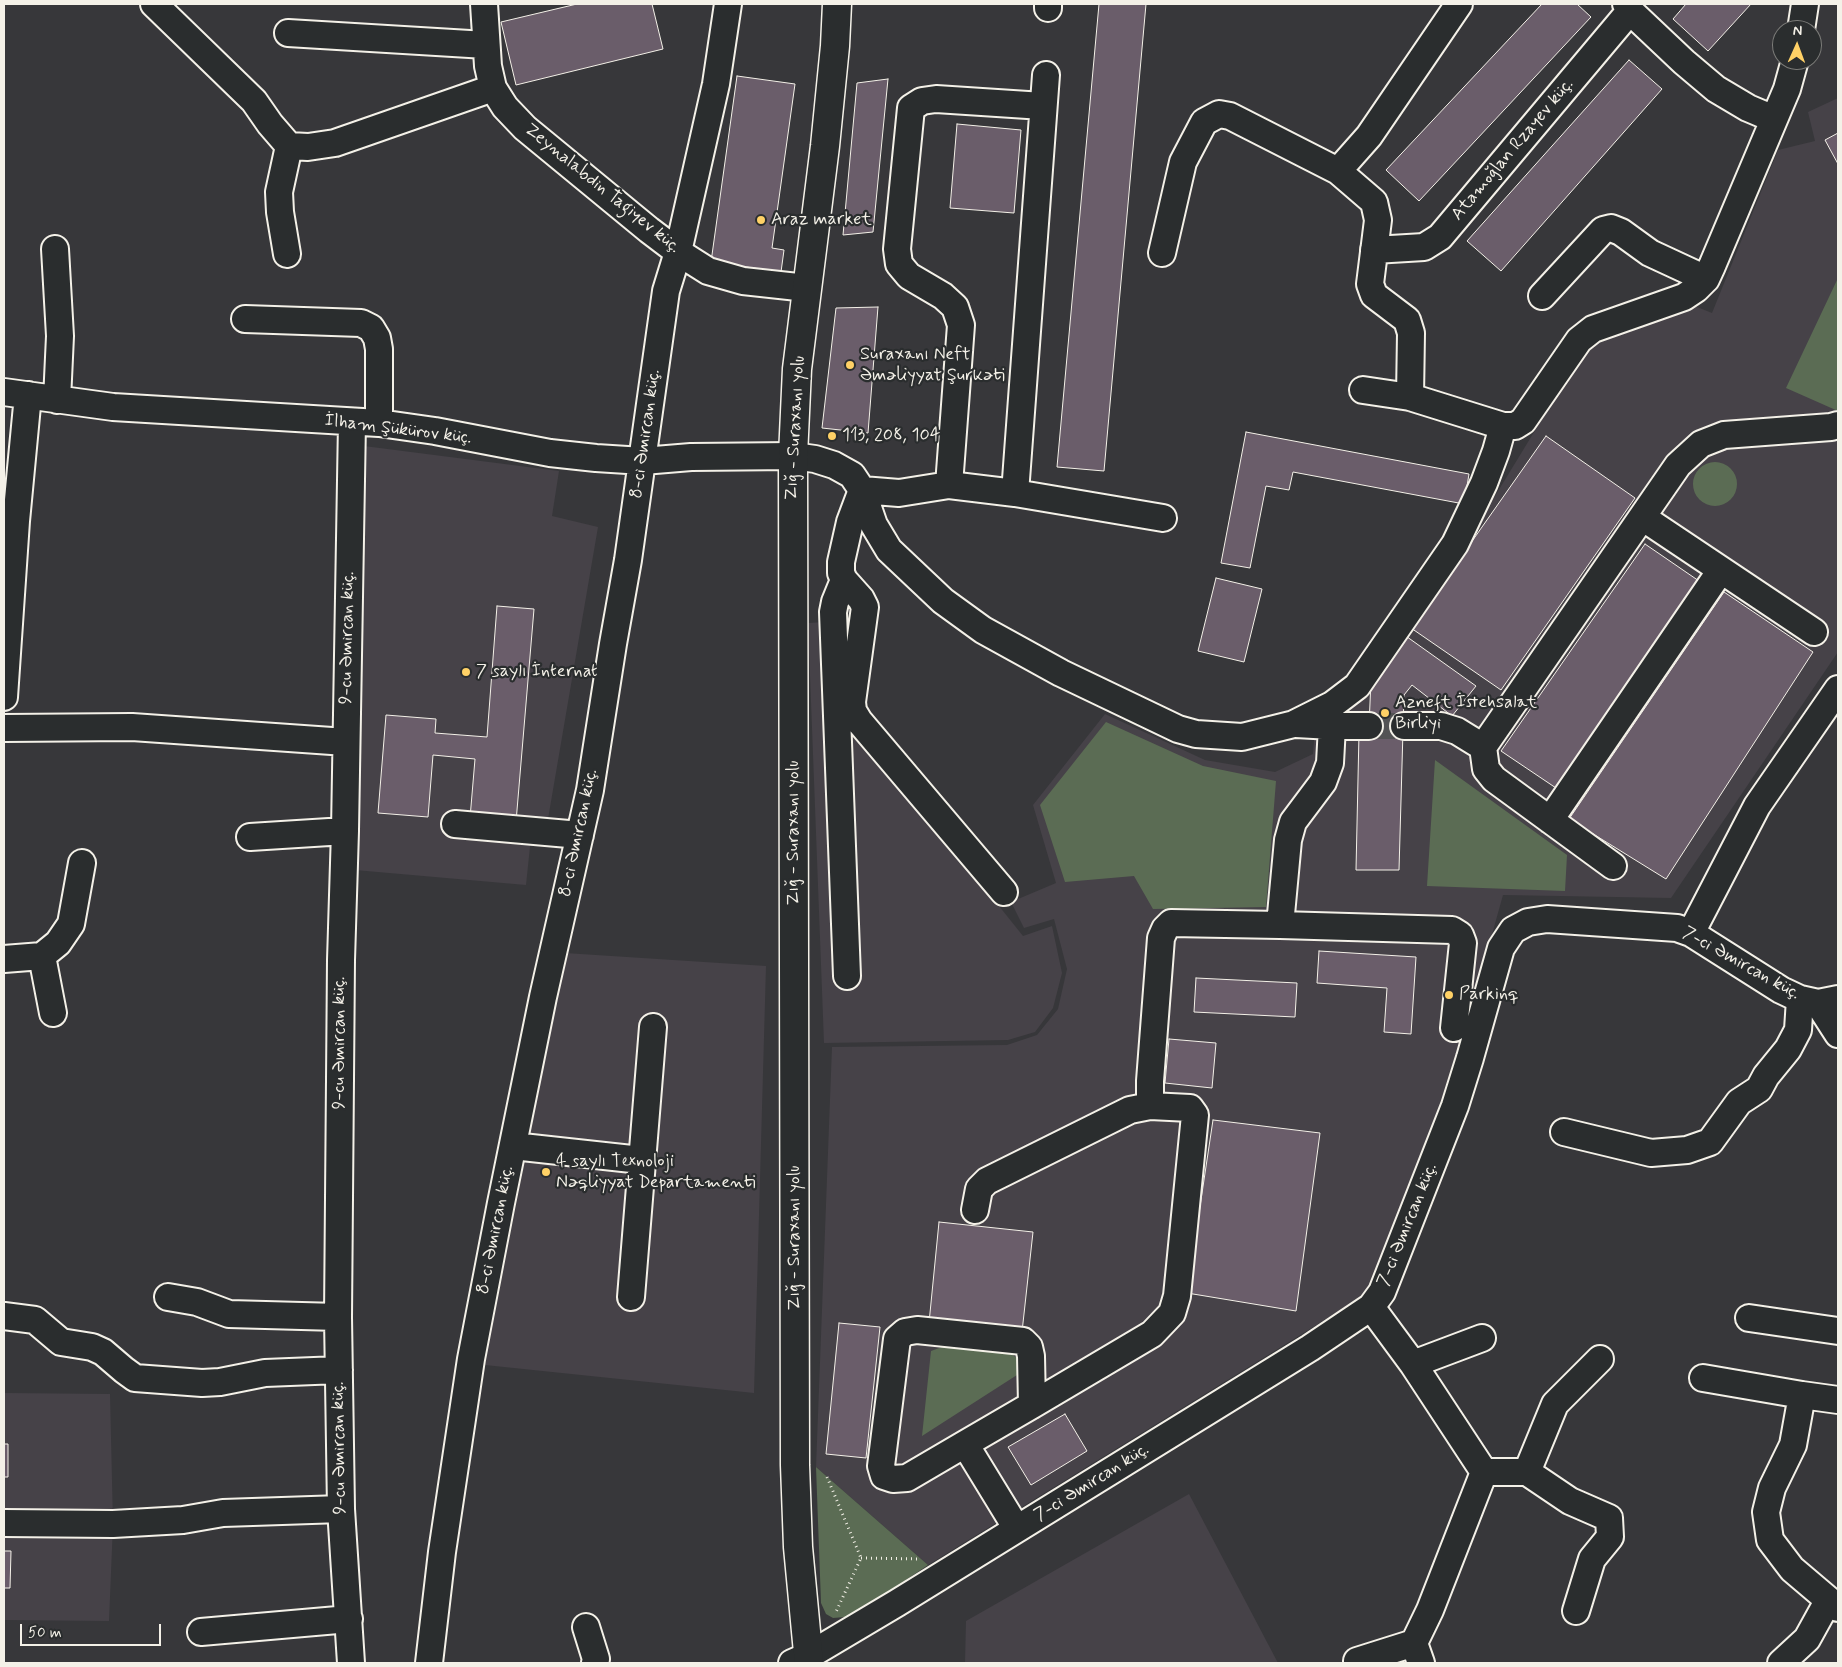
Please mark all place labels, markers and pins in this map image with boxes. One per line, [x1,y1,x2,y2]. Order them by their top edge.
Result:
place label: Araz market [771,209,872,231]
marker: Araz market [755,214,767,226]
place label: Suraxanı Neft Əməliyyat Şurkəti [860,344,1005,386]
marker: Suraxanı Neft Əməliyyat Şurkəti [844,359,856,371]
place label: 113, 208, 104 [842,425,940,447]
marker: 113, 208, 104 [826,430,838,442]
place label: 7 saylı İnternat [476,661,597,683]
marker: 7 saylı İnternat [460,666,472,678]
place label: Azneft İstehsalat Birliyi [1395,692,1537,734]
marker: Azneft İstehsalat Birliyi [1379,707,1391,719]
place label: Parkinq [1459,984,1518,1006]
marker: Parkinq [1443,989,1455,1001]
place label: 4 saylı Texnoloji Nəqliyyat Departamenti [556,1151,756,1194]
marker: 4 saylı Texnoloji Nəqliyyat Departamenti [540,1166,552,1178]

